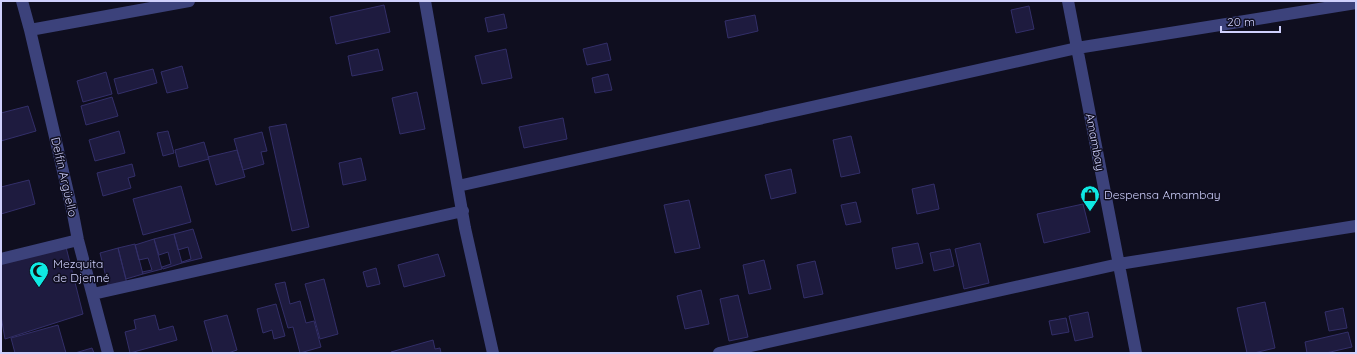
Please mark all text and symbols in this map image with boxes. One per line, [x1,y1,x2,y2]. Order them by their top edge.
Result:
scale bar [1221,8,1280,34]
text: 20 m [1227,14,1255,29]
street label: Amambay [1083,112,1108,172]
street label: Delfín Argüello [48,136,81,218]
shop icon: Despensa Amambay [1079,184,1101,212]
place label: Despensa Amambay [1104,187,1221,202]
place label: Mezquita de Djenné [53,256,110,285]
mosque icon: Mezquita de Djenné [28,260,50,288]

